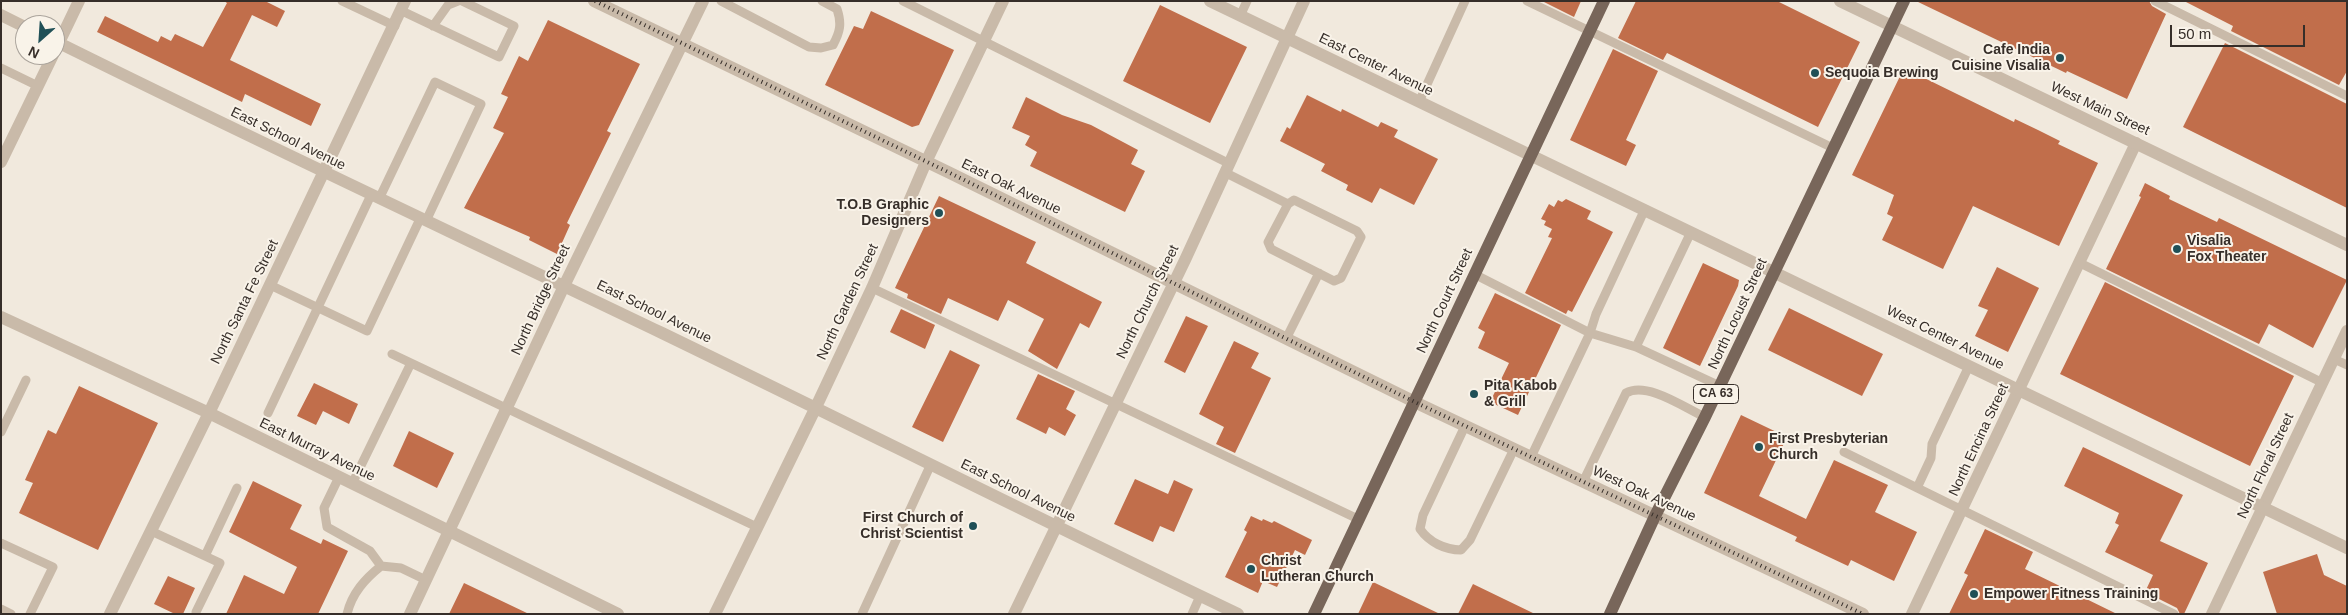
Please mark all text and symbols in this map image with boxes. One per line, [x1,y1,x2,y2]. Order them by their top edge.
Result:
north arrow [15,15,65,65]
scale bar [2173,15,2308,47]
text: 50 m [2178,25,2211,42]
street label: East Center Avenue [1316,30,1436,100]
place label: Cafe India Cuisine Visalia [1951,42,2050,74]
text: N [26,43,42,62]
marker: Cafe India Cuisine Visalia [2054,52,2066,64]
place label: Sequoia Brewing [1825,65,1939,81]
marker: Sequoia Brewing [1809,67,1821,79]
street label: West Main Street [2048,79,2152,139]
street label: East School Avenue [228,104,348,174]
street label: East Oak Avenue [958,156,1064,218]
place label: T.O.B Graphic Designers [836,197,929,230]
marker: T.O.B Graphic Designers [933,207,945,219]
place label: Visalia Fox Theater [2187,233,2266,266]
street label: North Santa Fe Street [208,237,282,367]
street label: North Garden Street [814,241,882,363]
street label: North Bridge Street [508,242,574,358]
street label: North Church Street [1113,242,1183,362]
marker: Visalia Fox Theater [2171,243,2183,255]
street label: North Court Street [1413,246,1477,356]
street label: North Locust Street [1705,256,1771,372]
street label: East School Avenue [594,277,714,347]
street label: West Center Avenue [1883,302,2007,374]
place label: Pita Kabob & Grill [1484,378,1557,411]
street label: North Encina Street [1946,381,2012,499]
road number: CA 63 [1694,384,1738,404]
marker: Pita Kabob & Grill [1468,388,1480,400]
street label: North Floral Street [2234,411,2298,521]
street label: East Murray Avenue [256,415,378,485]
place label: First Presbyterian Church [1769,431,1888,464]
marker: First Presbyterian Church [1753,441,1765,453]
street label: East School Avenue [958,456,1078,526]
street label: West Oak Avenue [1590,463,1698,525]
place label: First Church of Christ Scientist [860,510,963,542]
marker: First Church of Christ Scientist [967,520,979,532]
place label: Christ Lutheran Church [1261,553,1374,586]
marker: Christ Lutheran Church [1245,563,1257,575]
place label: Empower Fitness Training [1984,586,2158,602]
marker: Empower Fitness Training [1968,588,1980,600]

